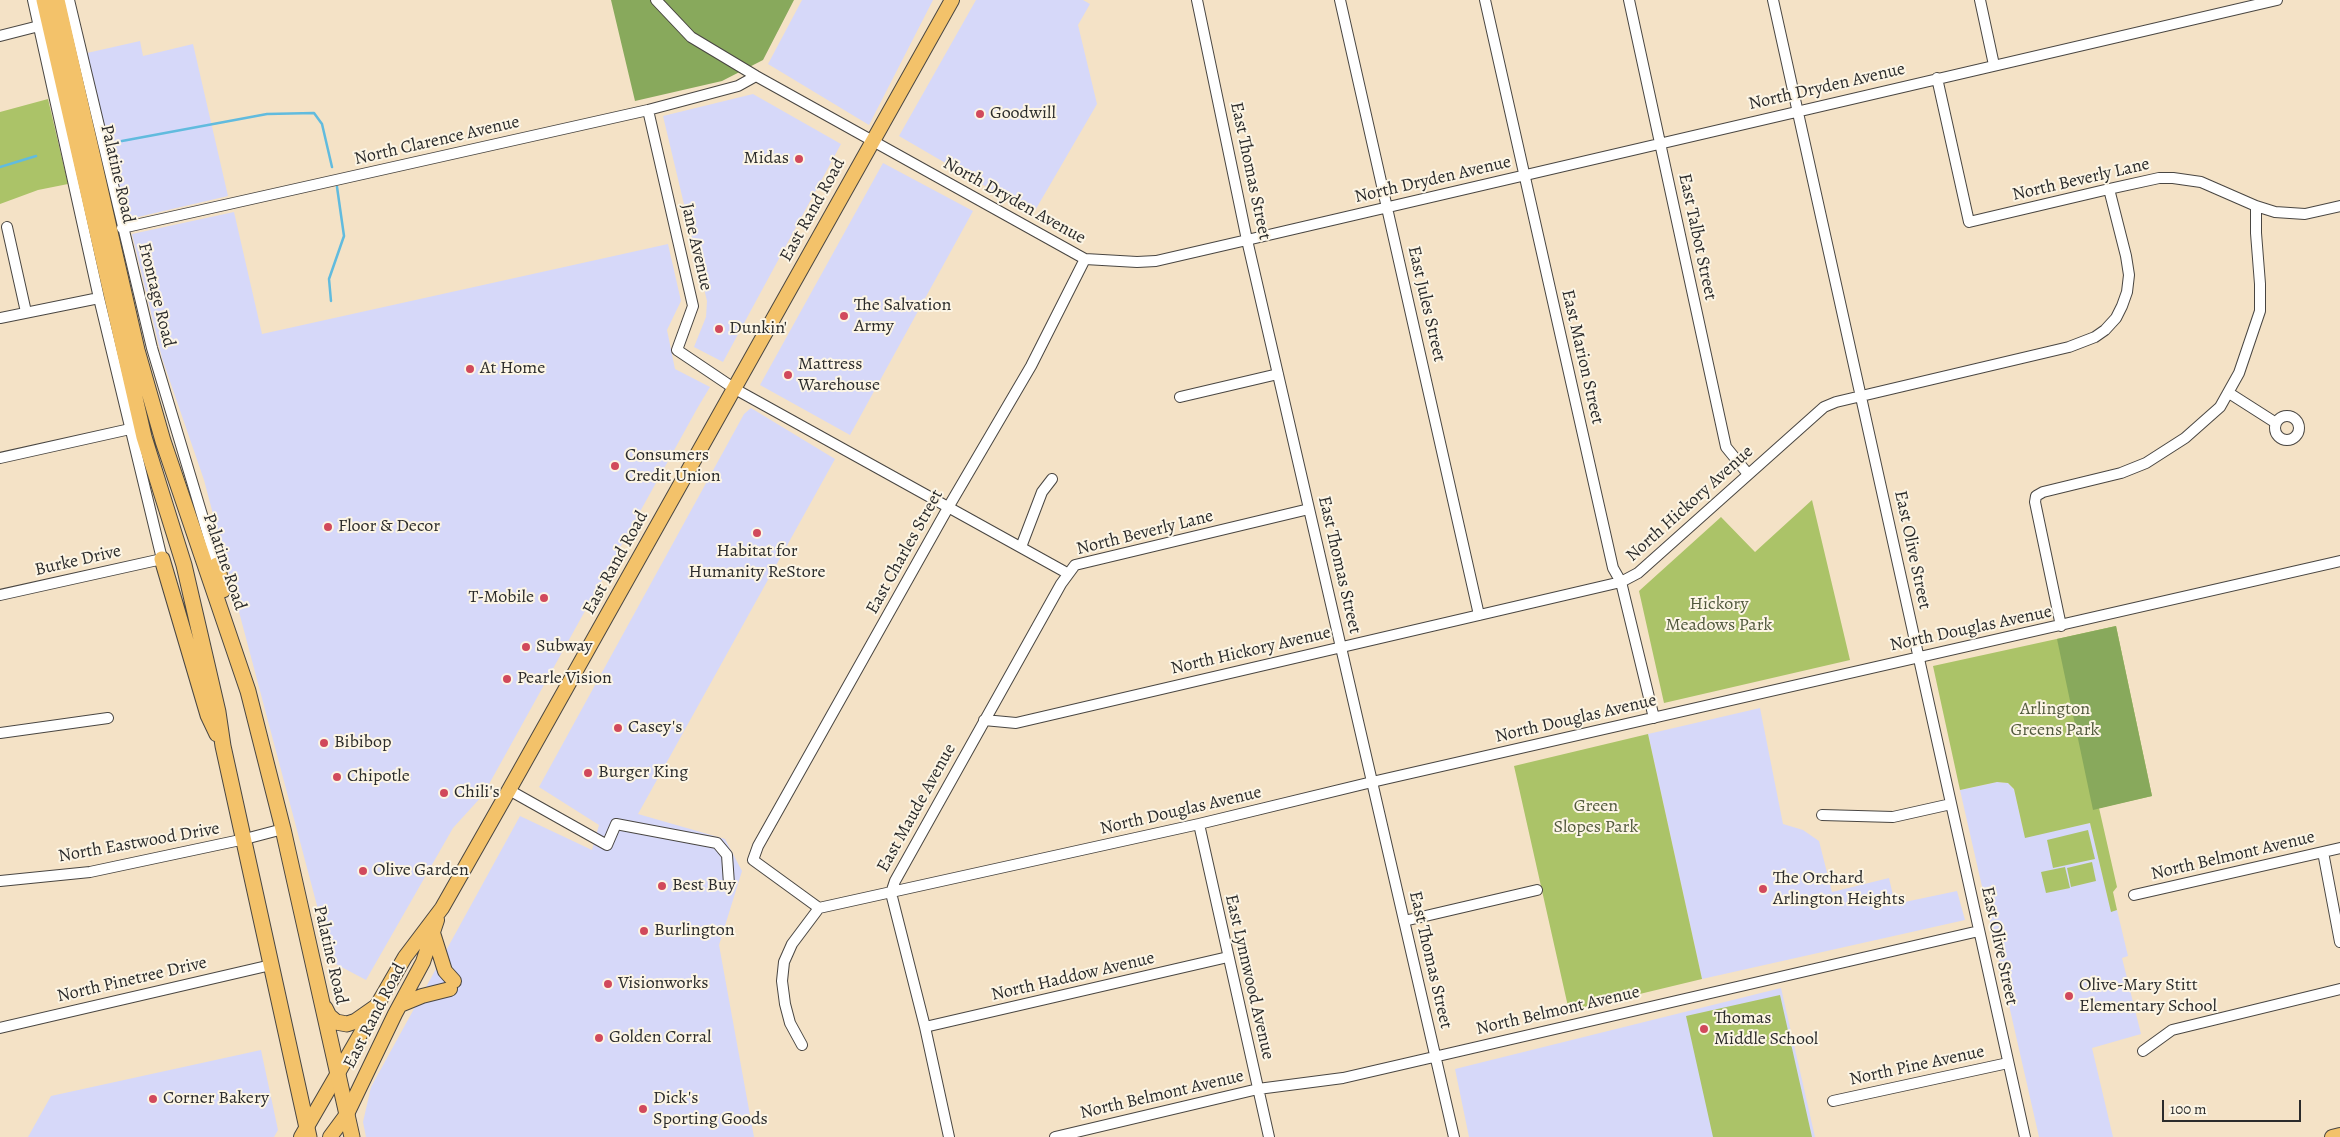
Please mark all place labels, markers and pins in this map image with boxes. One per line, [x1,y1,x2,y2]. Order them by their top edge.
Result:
place label: Goodwill [990,103,1056,125]
marker: Goodwill [974,108,986,120]
place label: Midas [744,148,789,170]
marker: Midas [793,153,805,165]
place label: The Salvation Army [854,295,951,338]
marker: The Salvation Army [838,310,850,322]
place label: Dunkin' [729,318,787,340]
marker: Dunkin' [713,323,725,335]
place label: Mattress Warehouse [798,354,880,396]
place label: At Home [480,358,545,380]
marker: At Home [464,363,476,375]
marker: Mattress Warehouse [782,369,794,381]
place label: Consumers Credit Union [625,445,721,488]
marker: Consumers Credit Union [609,460,621,472]
place label: Floor & Decor [338,516,440,538]
marker: Floor & Decor [322,521,334,533]
marker: Habitat for Humanity ReStore [751,527,763,539]
place label: Habitat for Humanity ReStore [689,541,825,584]
place label: T-Mobile [469,587,534,609]
marker: T-Mobile [538,592,550,604]
place label: Subway [536,636,593,658]
marker: Subway [520,641,532,653]
place label: Pearle Vision [517,668,612,690]
marker: Pearle Vision [501,673,513,685]
place label: Casey's [628,717,682,739]
marker: Casey's [612,722,624,734]
place label: Bibibop [334,732,391,754]
marker: Bibibop [318,737,330,749]
place label: Burger King [598,762,688,784]
place label: Chipotle [347,766,410,788]
marker: Burger King [582,767,594,779]
marker: Chipotle [331,771,343,783]
place label: Chili's [454,782,500,804]
marker: Chili's [438,787,450,799]
place label: Olive Garden [373,860,469,882]
marker: Olive Garden [357,865,369,877]
place label: The Orchard Arlington Heights [1773,868,1905,911]
place label: Best Buy [672,875,736,897]
marker: Best Buy [656,880,668,892]
marker: The Orchard Arlington Heights [1757,883,1769,895]
place label: Burlington [654,920,734,942]
marker: Burlington [638,925,650,937]
place label: Visionworks [618,973,709,995]
place label: Olive-Mary Stitt Elementary School [2079,975,2217,1018]
marker: Visionworks [602,978,614,990]
marker: Olive-Mary Stitt Elementary School [2063,990,2075,1002]
place label: Thomas Middle School [1714,1008,1818,1050]
marker: Thomas Middle School [1698,1023,1710,1035]
place label: Golden Corral [609,1027,711,1049]
marker: Golden Corral [593,1032,605,1044]
place label: Corner Bakery [163,1088,269,1110]
place label: Dick's Sporting Goods [653,1088,768,1130]
marker: Corner Bakery [147,1093,159,1105]
marker: Dick's Sporting Goods [637,1103,649,1115]

